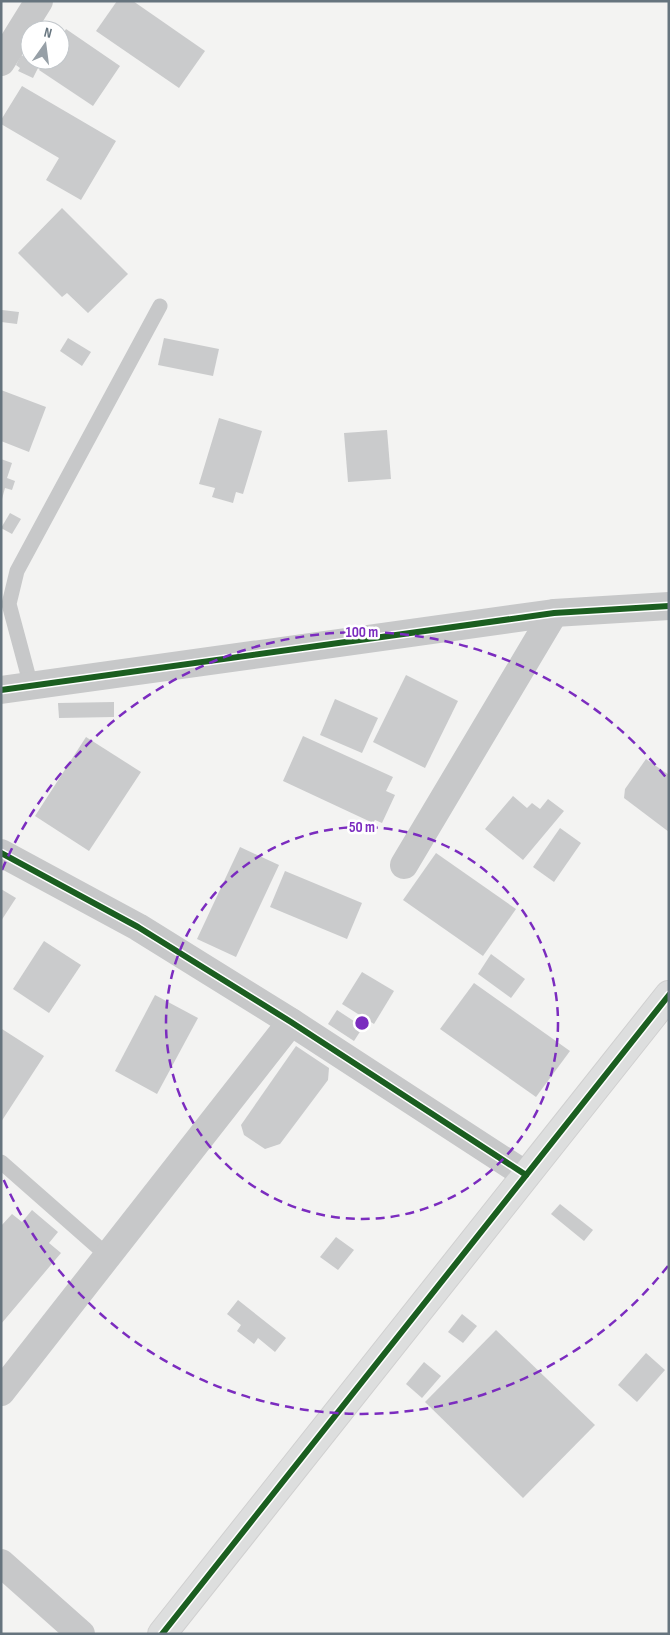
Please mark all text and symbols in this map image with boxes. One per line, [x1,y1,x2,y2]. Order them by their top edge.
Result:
north arrow [20,20,70,70]
text: N [42,24,54,42]
text: 100 m [346,623,378,642]
text: 50 m [349,818,375,837]
centre of rings [353,1014,371,1032]

